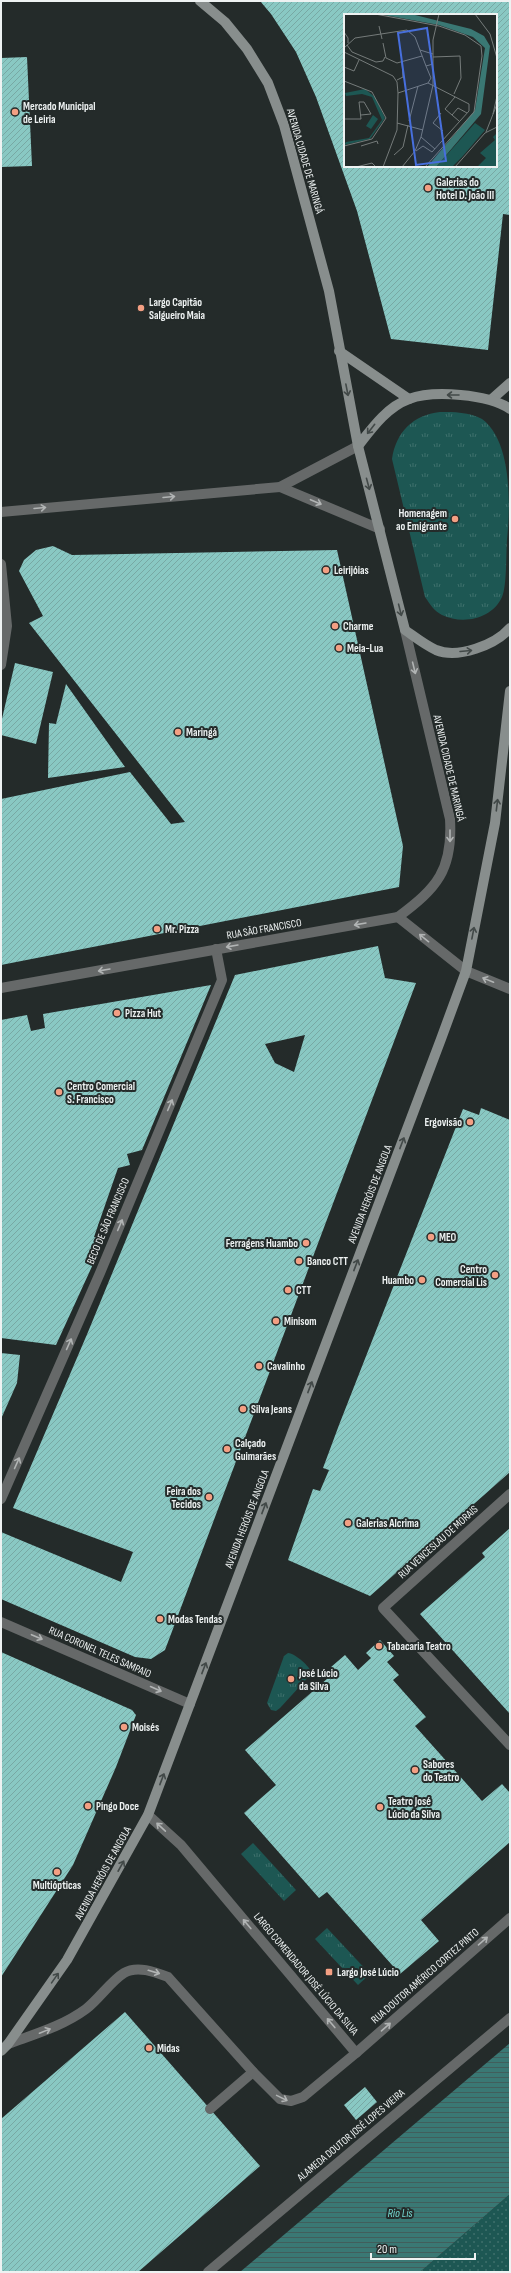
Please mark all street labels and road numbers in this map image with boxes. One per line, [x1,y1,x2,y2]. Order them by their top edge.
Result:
street label: AVENIDA CIDADE DE MARINGÁ [283,106,326,215]
street label: AVENIDA CIDADE DE MARINGÁ [430,713,468,823]
street label: RUA SÃO FRANCISCO [225,915,303,942]
street label: AVENIDA HERÓIS DE ANGOLA [345,1143,395,1246]
street label: BECO DE SÃO FRANCISCO [83,1175,132,1266]
street label: AVENIDA HERÓIS DE ANGOLA [222,1468,272,1571]
street label: RUA VENCESLAU DE MORAIS [395,1503,481,1581]
street label: RUA CORONEL TELES SAMPAIO [47,1624,153,1680]
street label: AVENIDA HERÓIS DE ANGOLA [71,1824,134,1923]
street label: LARGO COMENDADOR JOSÉ LÚCIO DA SILVA [251,1910,361,2038]
street label: RUA DOUTOR AMÉRICO CORTEZ PINTO [369,1926,481,2026]
street label: ALAMEDA DOUTOR JOSÉ LOPES VIEIRA [294,2086,408,2184]

